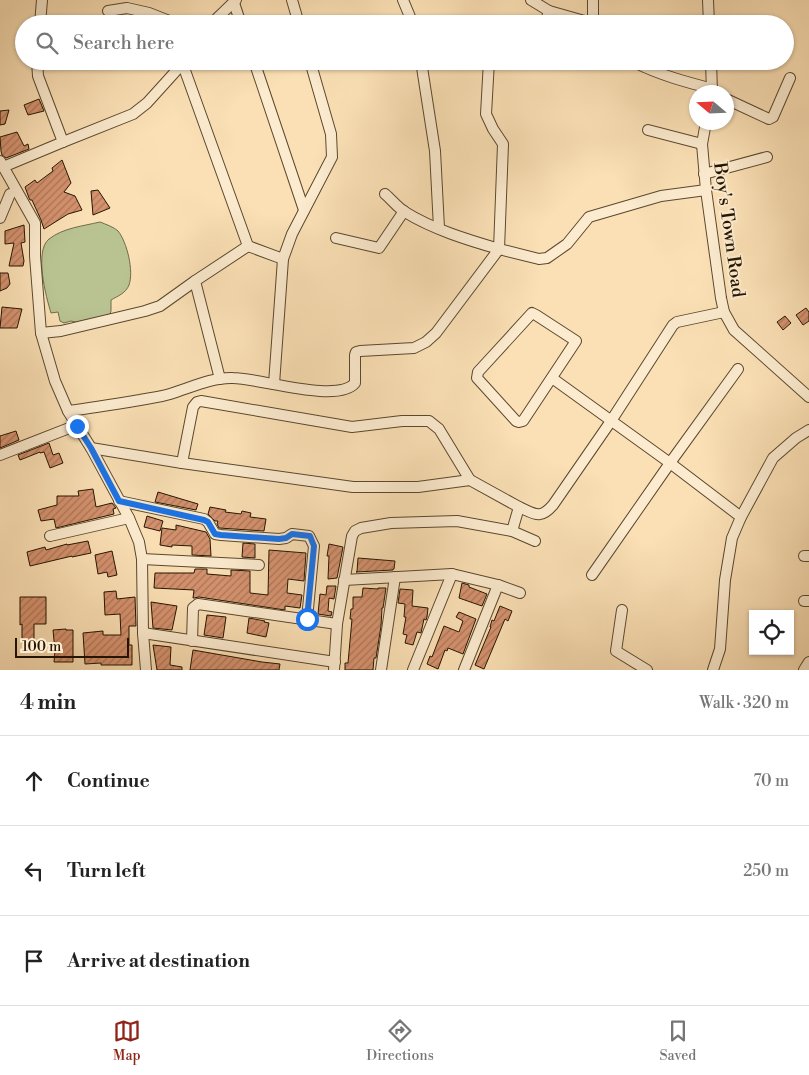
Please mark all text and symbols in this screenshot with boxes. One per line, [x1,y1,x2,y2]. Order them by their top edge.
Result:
search box [15,15,794,70]
icon: search [33,29,61,57]
text: Search here [73,31,174,55]
north arrow [689,85,734,130]
street label: Boy's Town Road [708,160,750,300]
route end [66,415,89,438]
route start [296,608,319,631]
map controls [749,610,794,655]
button: locate [749,610,794,655]
scale bar [15,635,129,658]
text: 100 m [22,638,61,656]
text: 4 min [20,690,76,716]
text: Walk · 320 m [699,693,789,713]
icon: ahead [20,767,48,795]
text: Continue [67,769,150,793]
text: 70 m [753,771,789,791]
icon: left [20,857,48,885]
text: Turn left [67,859,146,883]
text: 250 m [743,861,789,881]
icon: arrive [20,947,48,975]
text: Arrive at destination [67,949,250,973]
tab: Map [113,1017,141,1065]
tab: Directions [366,1017,434,1065]
tab: Saved [659,1017,696,1065]

